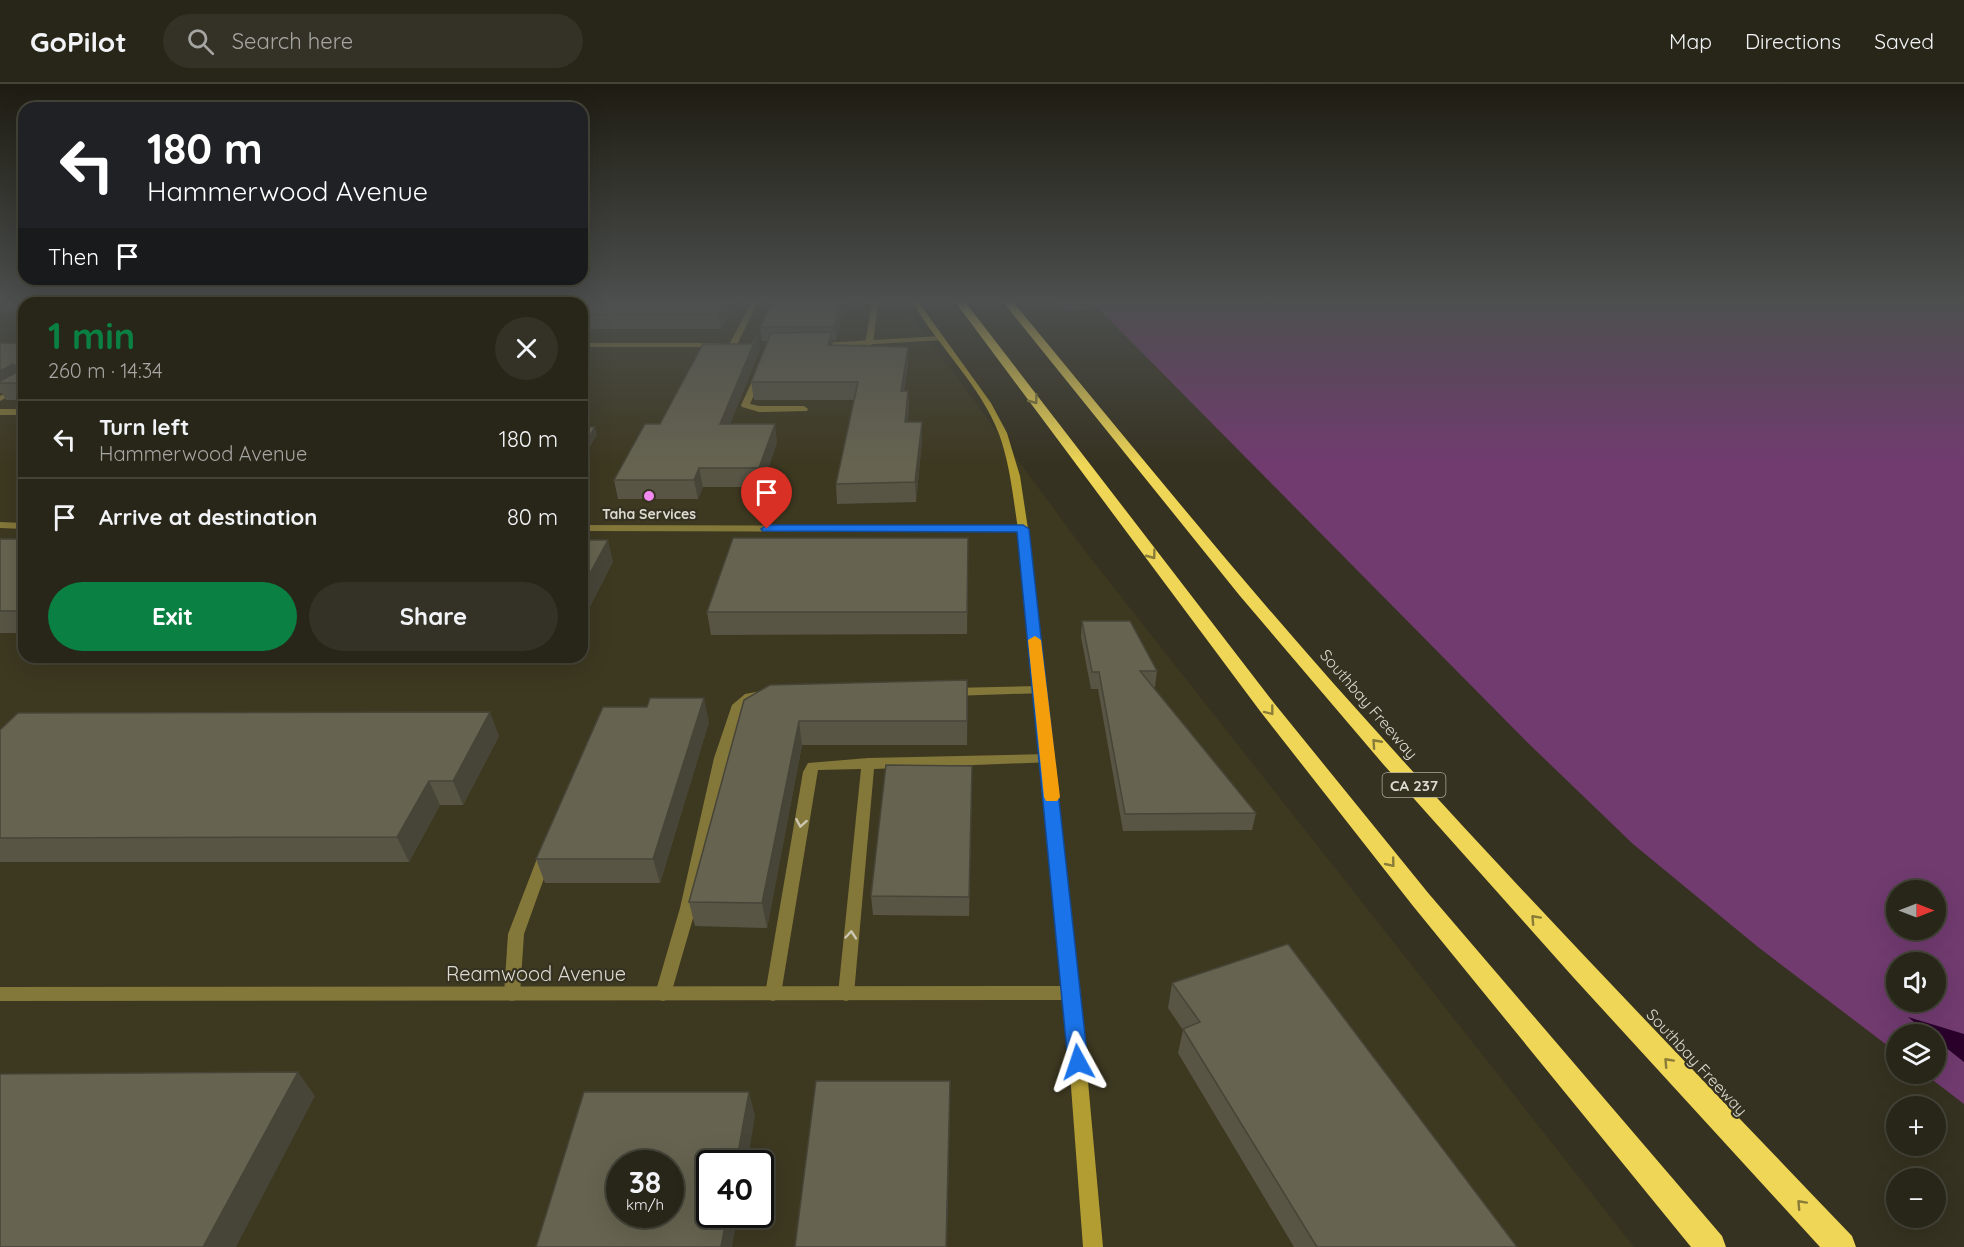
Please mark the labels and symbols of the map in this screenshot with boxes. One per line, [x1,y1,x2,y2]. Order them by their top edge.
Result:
one-way arrow [1027,393,1038,404]
pin [741,467,792,529]
marker: Taha Services [642,489,656,503]
place label: Taha Services [602,505,696,523]
one-way arrow [1145,549,1156,560]
street label: Southbay Freeway [1316,645,1422,763]
one-way arrow [1262,704,1273,715]
one-way arrow [1372,739,1383,750]
road number: CA 237 [1382,773,1446,797]
one-way arrow [796,819,808,828]
one-way arrow [1384,856,1395,867]
north arrow [1886,880,1946,940]
one-way arrow [1531,915,1542,926]
one-way arrow [844,931,857,940]
street label: Reamwood Avenue [446,961,626,986]
street label: Southbay Freeway [1642,1004,1752,1120]
position arrow [1046,1030,1110,1094]
one-way arrow [1664,1058,1675,1068]
speed limit sign: 40 [696,1150,774,1228]
one-way arrow [1797,1201,1808,1211]

